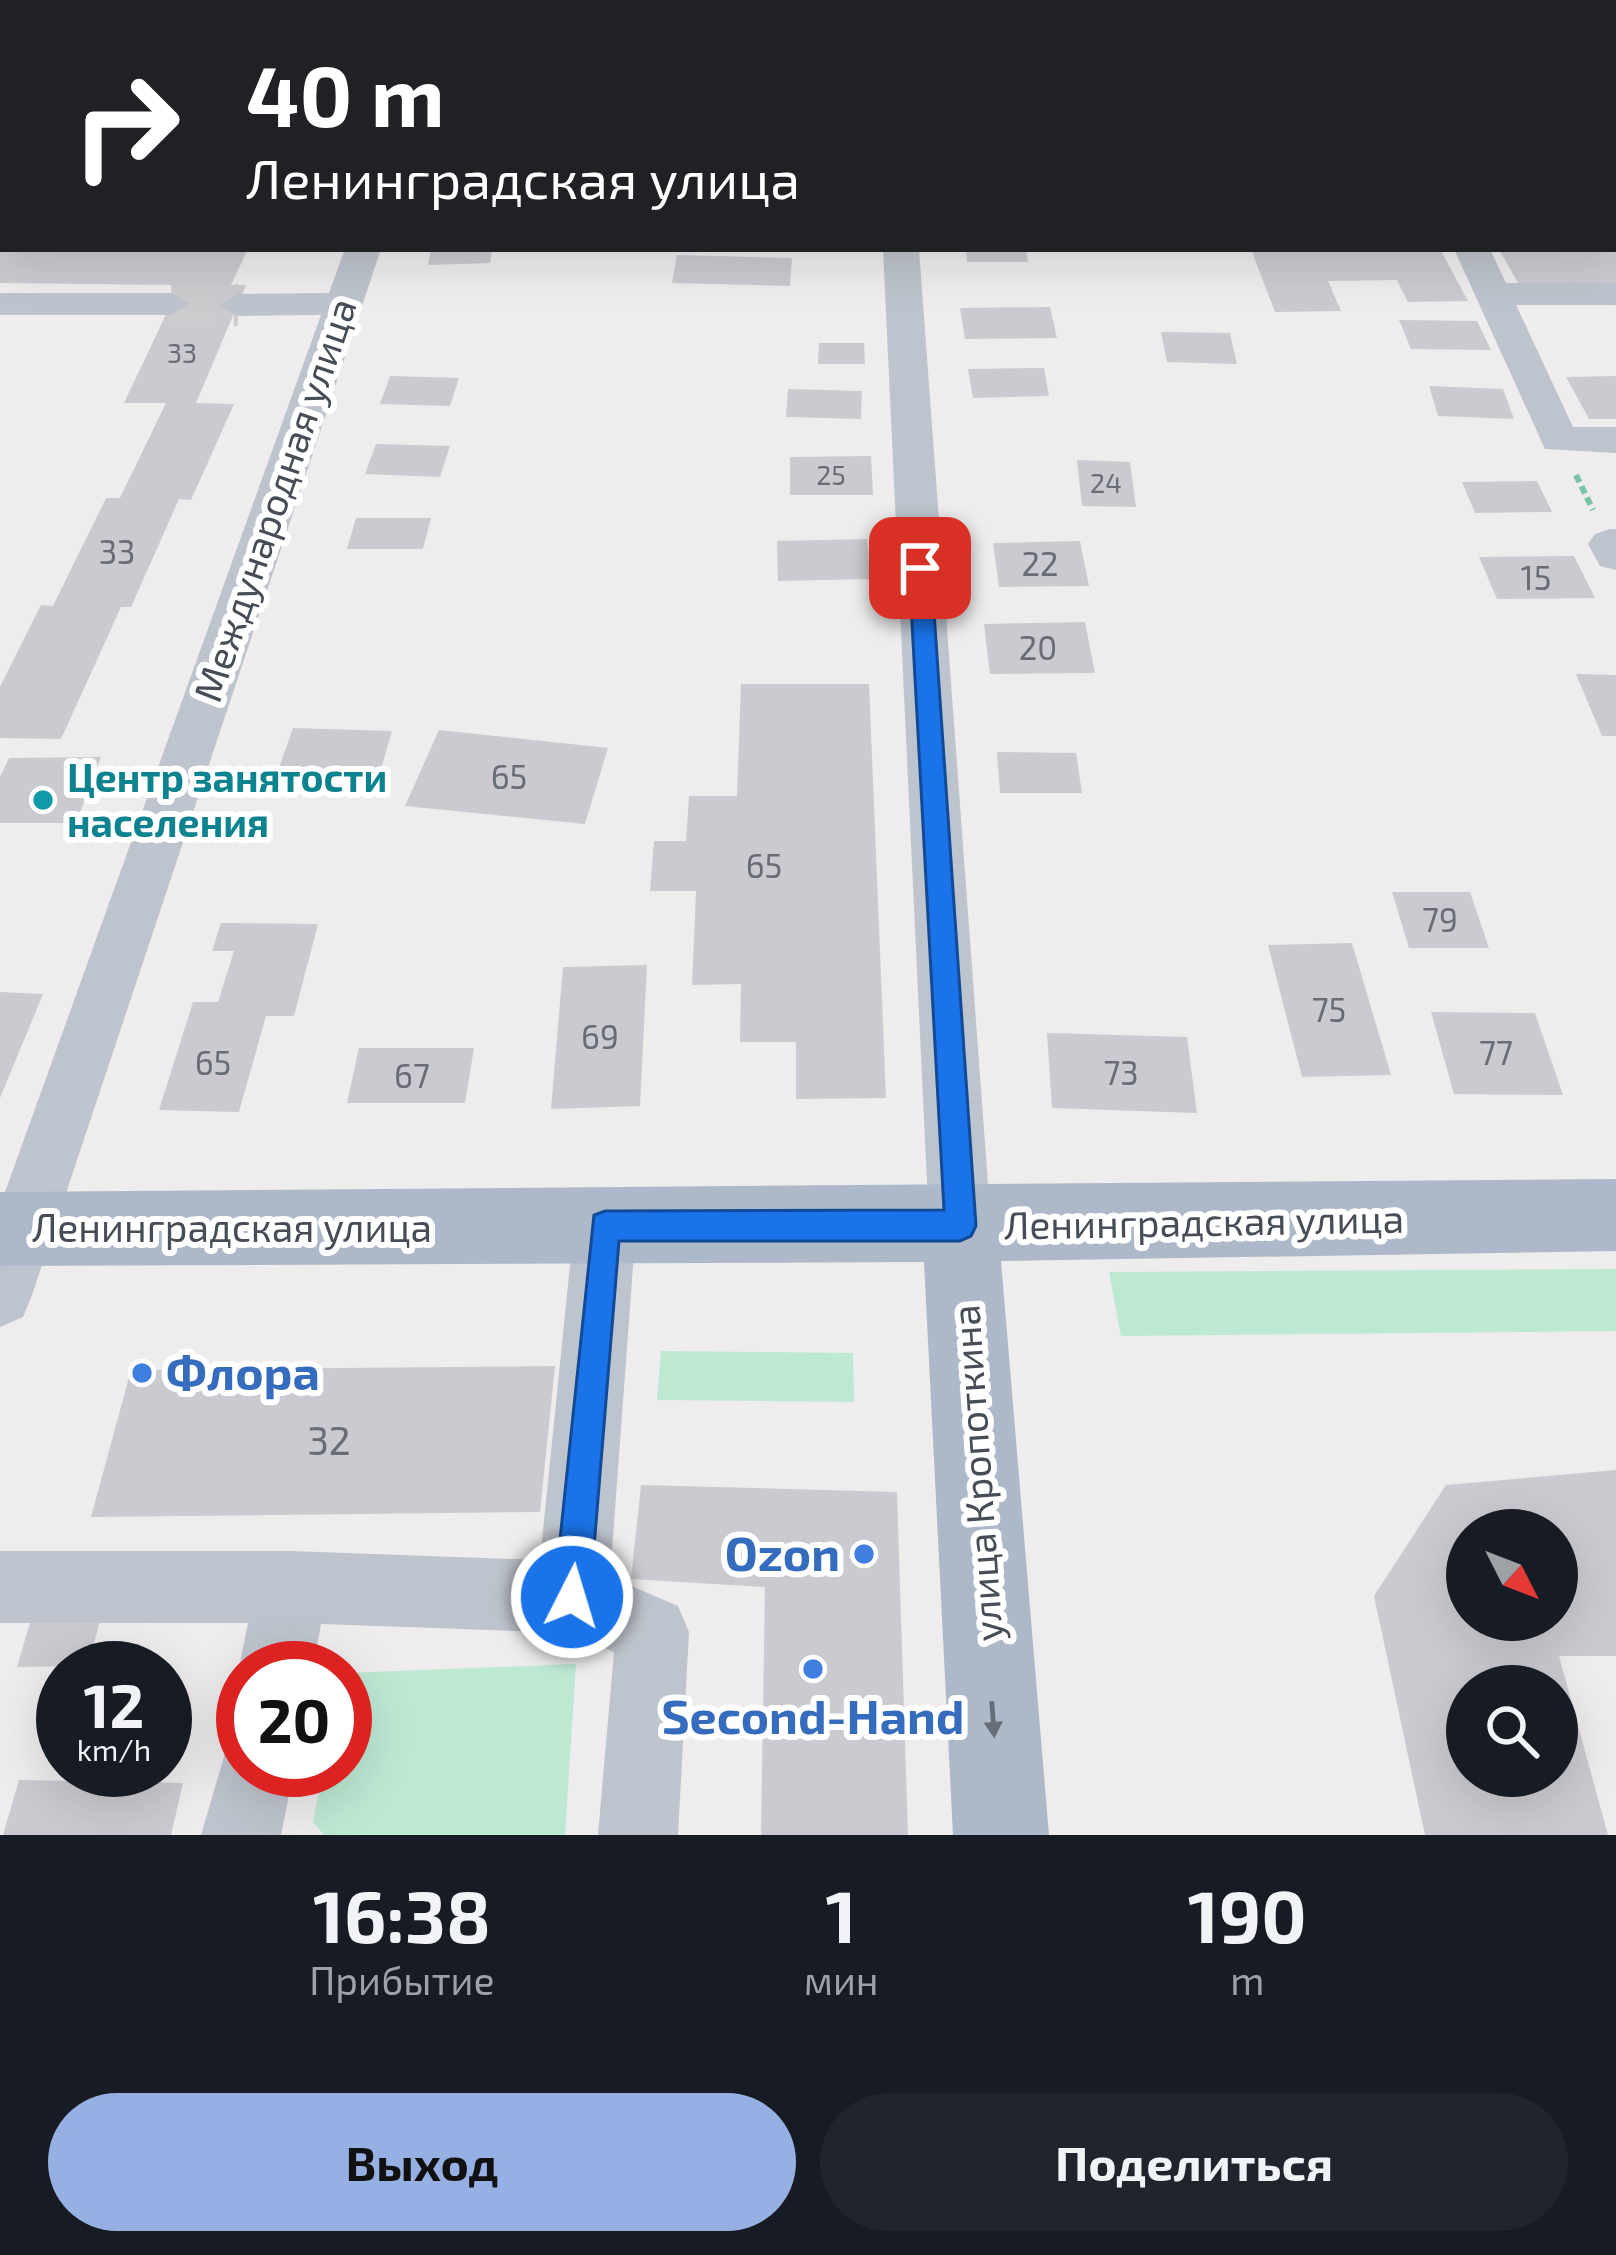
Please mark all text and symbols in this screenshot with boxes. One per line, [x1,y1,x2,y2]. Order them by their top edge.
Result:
text: 40 m [246,43,445,144]
icon: right [48,48,204,204]
text: Ленинградская улица [246,145,800,210]
street label: Международная улица [182,292,366,708]
house number: 33 [167,336,197,368]
house number: 25 [816,458,846,490]
house number: 24 [1090,466,1122,498]
pin [869,517,971,619]
house number: 33 [99,531,135,571]
icon: arrive [887,535,953,601]
house number: 22 [1021,543,1059,583]
house number: 15 [1521,557,1551,597]
house number: 20 [1019,627,1057,667]
place label: Центр занятости населения [67,753,387,845]
house number: 65 [491,756,527,796]
marker: Центр занятости населения [30,787,56,813]
house number: 65 [746,845,782,885]
house number: 79 [1422,899,1458,939]
house number: 75 [1312,989,1346,1029]
house number: 69 [581,1016,619,1056]
house number: 77 [1479,1032,1513,1072]
house number: 65 [195,1042,231,1082]
house number: 73 [1103,1052,1139,1092]
house number: 67 [394,1055,430,1095]
street label: Ленинградская улица [1004,1194,1404,1248]
street label: Ленинградская улица [32,1203,432,1251]
street label: улица Кропоткина [940,1303,1012,1643]
place label: Флора [166,1342,320,1400]
marker: Флора [129,1360,155,1386]
house number: 32 [307,1416,351,1463]
north arrow [1446,1509,1578,1641]
map controls [1446,1509,1578,1797]
place label: Ozon [725,1523,840,1581]
position arrow [509,1534,635,1660]
marker: Ozon [851,1541,877,1567]
speed limit sign: 20 [216,1641,372,1797]
marker: Second-Hand [800,1656,826,1682]
button: search [1446,1665,1578,1797]
text: 12 [84,1668,144,1740]
place label: Second-Hand [661,1686,965,1744]
one-way arrow [984,1701,1003,1738]
text: km/h [77,1731,151,1767]
text: 16:38 [313,1871,491,1957]
text: 1 [826,1871,857,1957]
text: 190 [1188,1871,1307,1957]
text: Прибытие [309,1956,495,2003]
text: мин [804,1956,879,2003]
text: m [1230,1956,1264,2003]
button: Выход [48,2093,796,2231]
button: Поделиться [820,2093,1568,2231]

